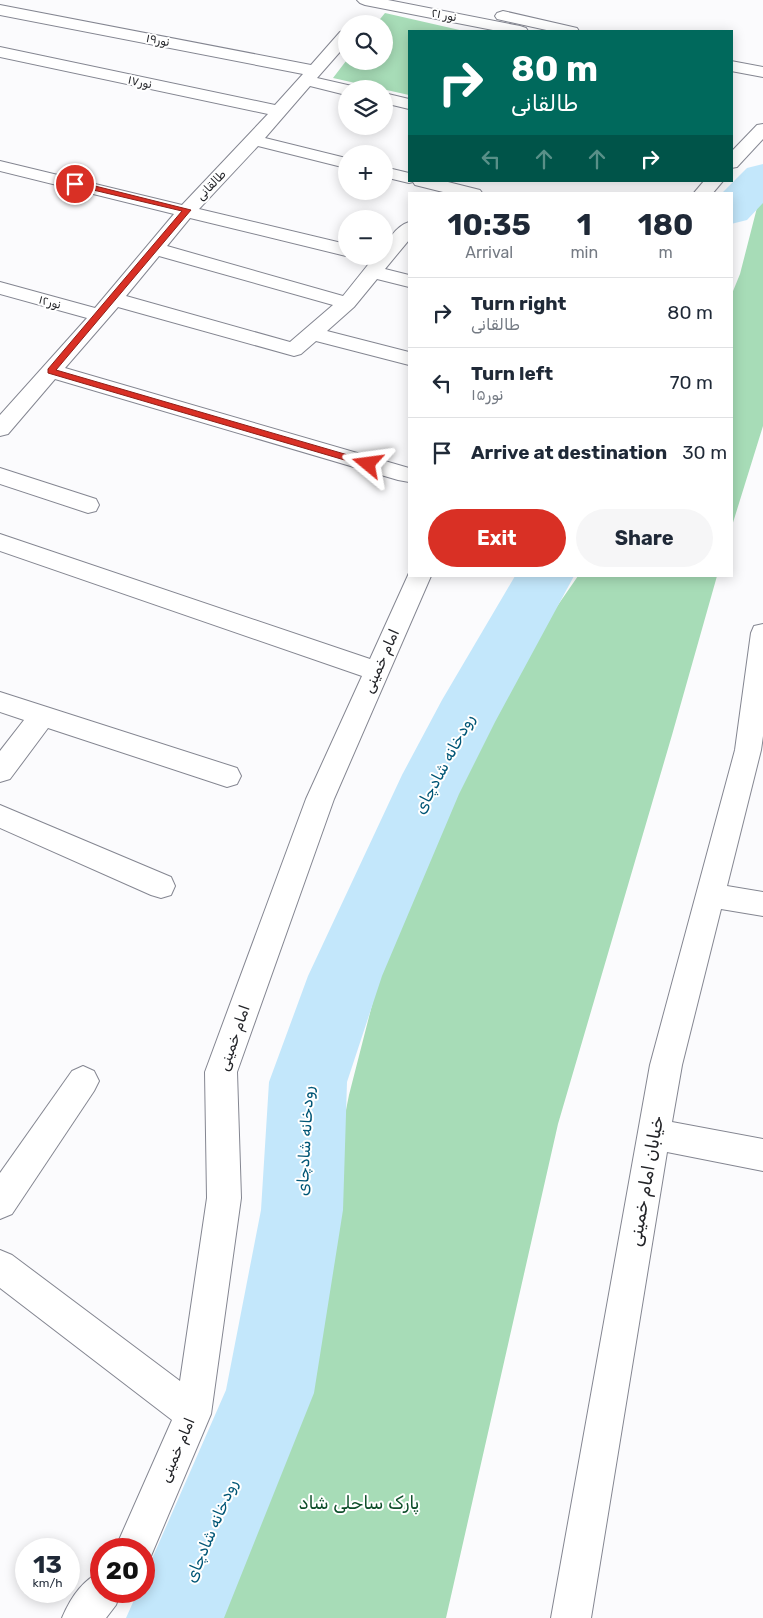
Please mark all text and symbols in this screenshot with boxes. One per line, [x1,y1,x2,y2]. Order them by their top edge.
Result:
street label: نور ۲۱ [430,6,458,25]
map controls [338,15,393,265]
button: search [338,15,393,70]
street label: نور۱۹ [145,31,171,50]
text: 80 m [511,48,598,90]
icon: right [428,50,493,115]
street label: نور۱۷ [126,73,153,92]
button: layers [338,80,393,135]
text: طالقانی [511,90,578,117]
button: + [338,145,393,200]
icon: left [477,145,505,173]
icon: ahead [530,145,558,173]
icon: ahead [583,145,611,173]
icon: right [636,145,664,173]
pin [54,163,96,205]
street label: طالقانی [193,167,229,204]
icon: arrive [61,170,89,198]
text: 10:35 [448,207,531,243]
text: 1 [577,207,592,243]
text: 180 [638,207,693,243]
button: − [338,210,393,265]
text: Arrival [465,243,513,262]
text: min [570,243,598,262]
text: m [658,243,673,262]
street label: نور۱۲ [37,292,63,313]
text: Turn right [471,292,566,315]
icon: right [428,299,456,327]
text: 80 m [667,301,713,324]
text: طالقانی [471,315,520,334]
text: Turn left [471,362,553,385]
icon: left [428,369,456,397]
text: 70 m [670,371,713,394]
text: نور۱۵ [471,385,504,404]
position arrow [341,437,393,489]
icon: arrive [428,439,456,467]
text: Arrive at destination [471,441,667,464]
text: 30 m [682,441,727,464]
button: Exit [428,509,566,567]
button: Share [576,509,713,567]
street label: امام خمینی [359,626,404,696]
water label: رودخانه شادچای [410,711,479,818]
street label: امام خمینی [214,1003,255,1074]
water label: رودخانه شادچای [293,1085,318,1197]
street label: خیابان امام خمینی [624,1114,668,1248]
street label: امام خمینی [155,1415,200,1485]
water label: رودخانه شادچای [181,1477,242,1586]
park label: پارک ساحلی شاد [299,1492,419,1515]
speed limit sign: 20 [90,1538,155,1603]
text: 13 [33,1550,62,1579]
text: km/h [33,1576,62,1590]

